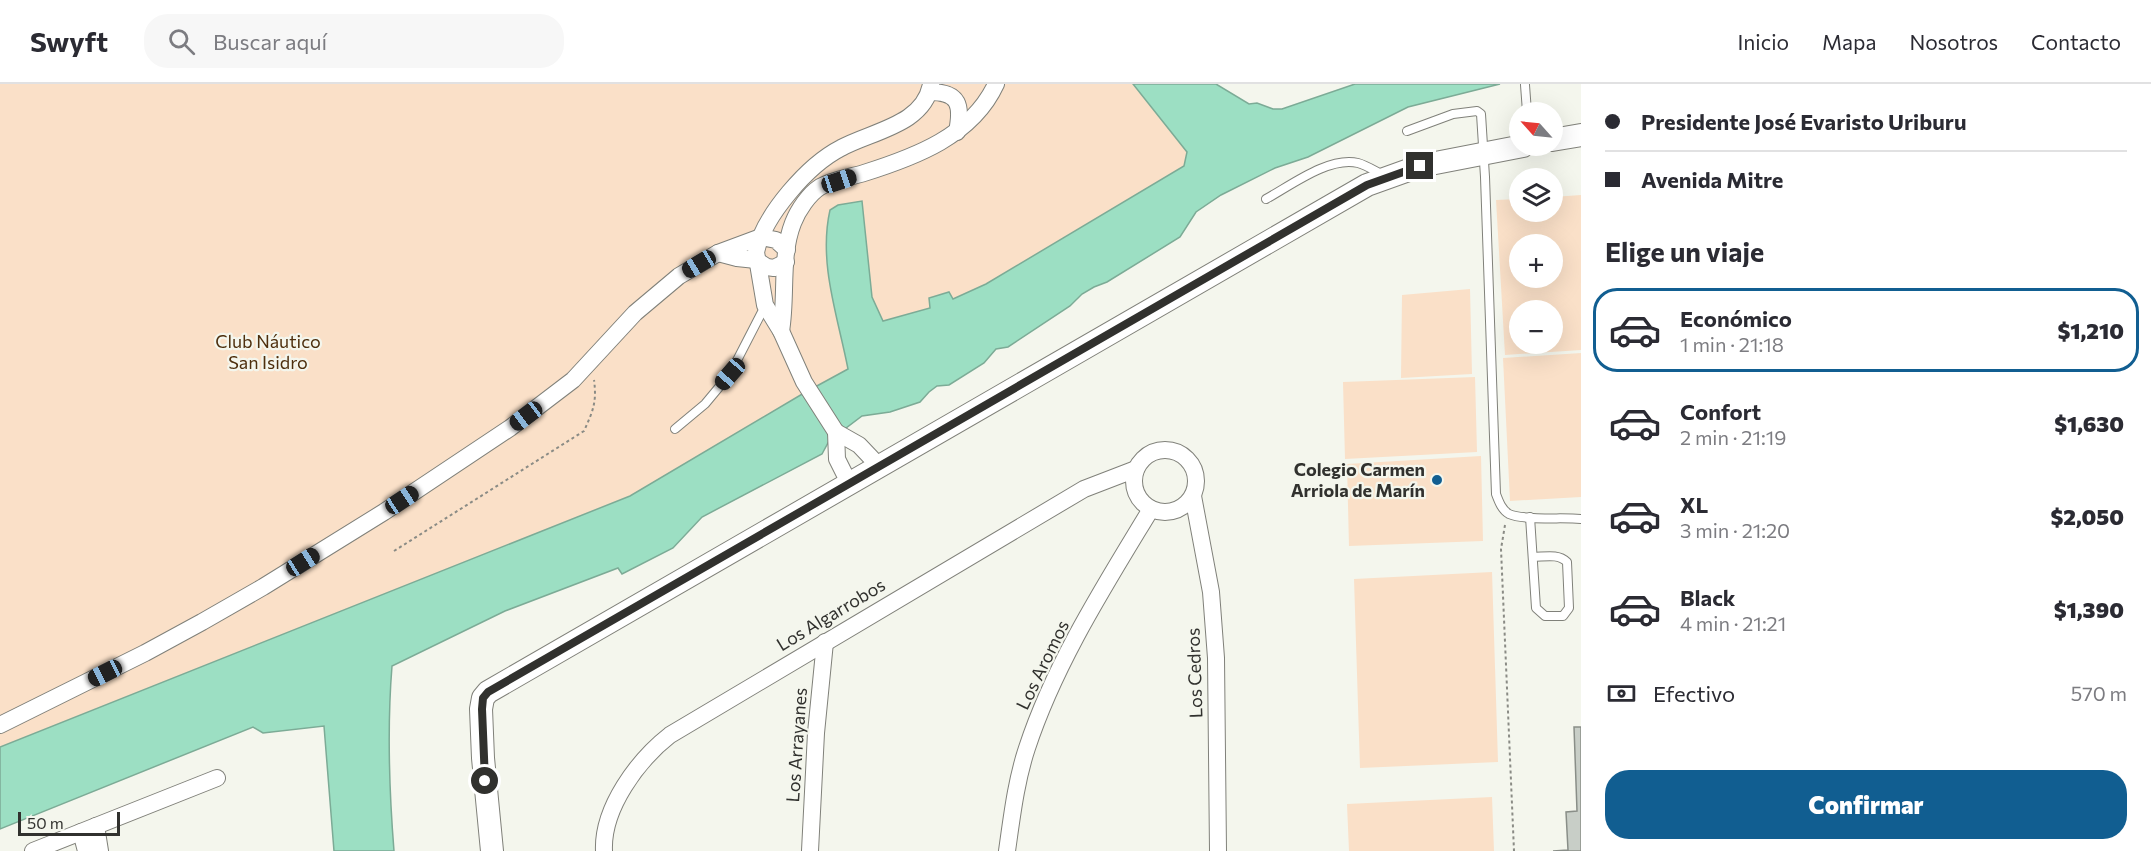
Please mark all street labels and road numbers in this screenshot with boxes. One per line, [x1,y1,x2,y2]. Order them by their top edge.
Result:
street label: Los Algarrobos [772,573,889,655]
street label: Los Aromos [1011,616,1073,713]
street label: Los Cedros [1181,627,1207,719]
street label: Los Arrayanes [781,687,811,803]

